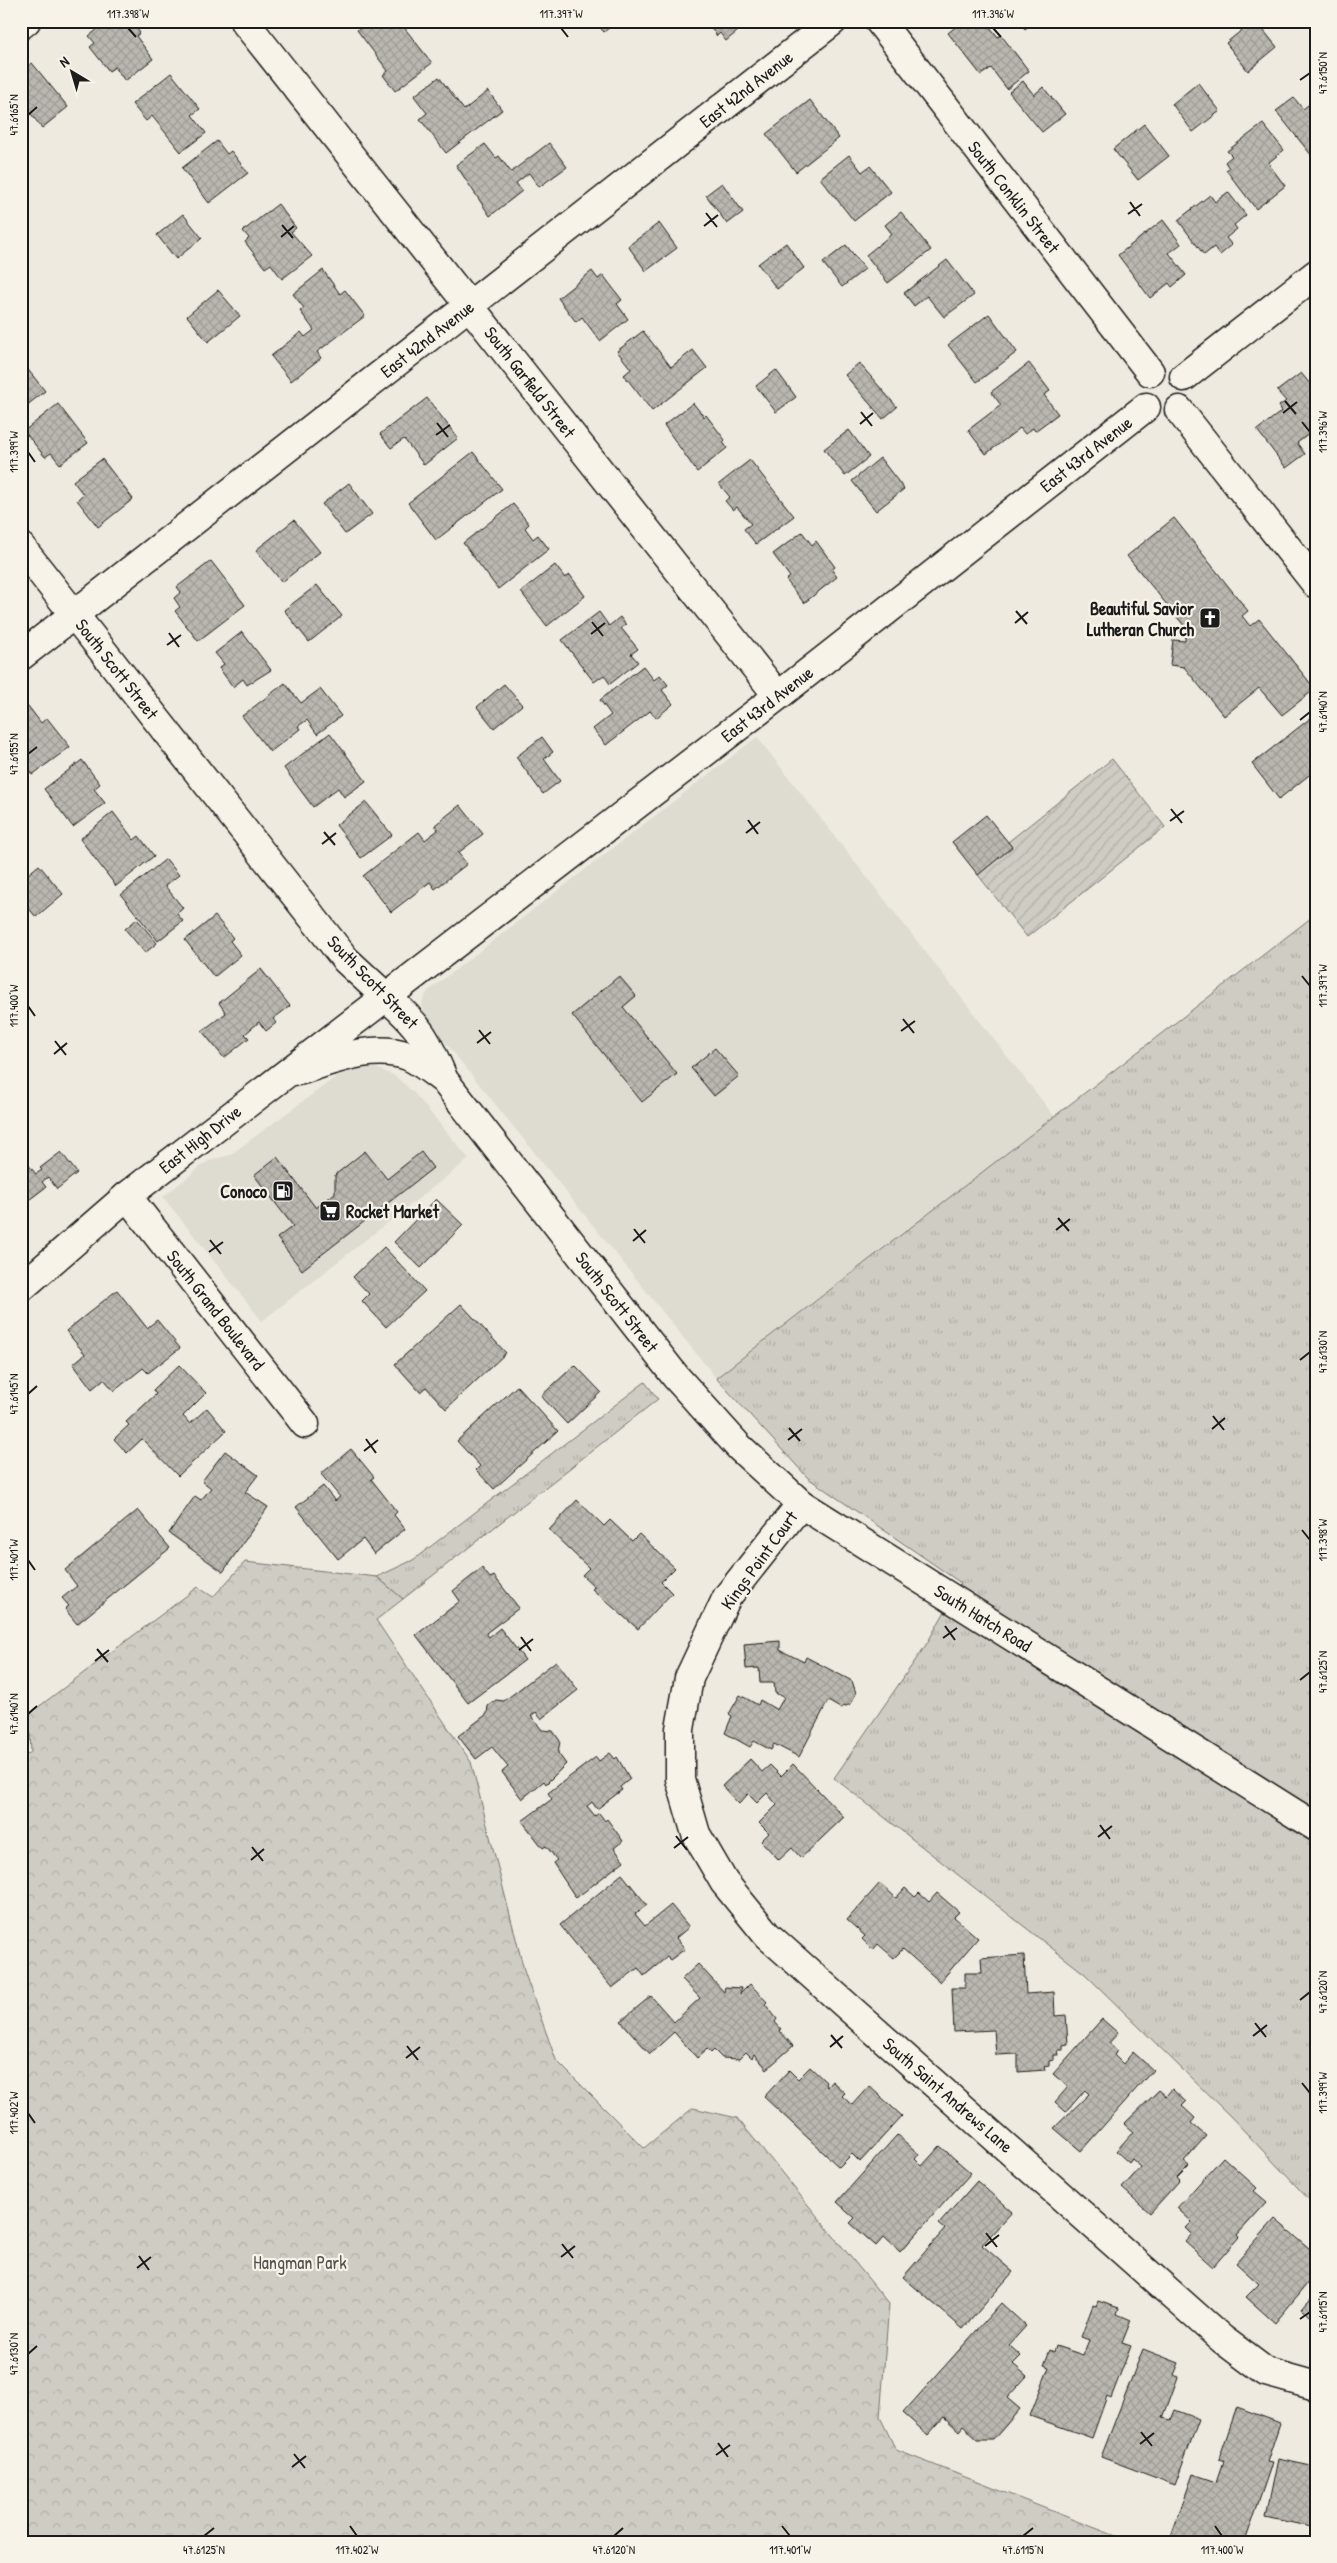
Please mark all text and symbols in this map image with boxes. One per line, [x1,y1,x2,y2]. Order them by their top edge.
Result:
text: 117.398°W [107,5,150,22]
text: 117.397°W [539,5,583,22]
text: 117.396°W [972,5,1015,22]
street label: East 42nd Avenue [694,45,798,133]
north arrow [48,48,98,98]
text: N [55,51,73,71]
text: 47.6150°N [1314,52,1331,94]
text: 47.6165°N [5,94,22,136]
street label: South Conklin Street [962,136,1066,259]
street label: East 42nd Avenue [375,295,479,383]
street label: South Garfield Street [478,321,582,444]
street label: East 43rd Avenue [1035,410,1137,498]
text: 117.396°W [1314,410,1331,453]
text: 117.399°W [5,431,22,473]
place label: Beautiful Savior Lutheran Church [1087,596,1194,642]
church icon: Beautiful Savior Lutheran Church [1198,606,1222,630]
street label: South Scott Street [70,613,165,725]
street label: East 43rd Avenue [716,660,818,748]
text: 47.6140°N [1314,691,1331,733]
text: 47.6155°N [5,733,22,775]
street label: South Scott Street [322,930,425,1035]
text: 117.397°W [1314,964,1331,1008]
text: 117.400°W [5,984,22,1027]
street label: East High Drive [154,1099,246,1179]
place label: Conoco [220,1179,268,1204]
fuel station icon: Conoco [271,1179,295,1203]
supermarket icon: Rocket Market [318,1199,342,1223]
place label: Rocket Market [346,1199,440,1224]
street label: South Grand Boulevard [161,1245,271,1375]
street label: South Scott Street [570,1246,665,1358]
text: 47.6130°N [1314,1331,1331,1373]
text: 47.6145°N [5,1374,22,1414]
street label: Kings Point Court [715,1505,804,1614]
text: 117.398°W [1314,1518,1331,1561]
text: 117.401°W [5,1539,22,1581]
street label: South Hatch Road [930,1578,1036,1658]
text: 47.6125°N [1314,1651,1331,1693]
text: 47.6140°N [5,1693,22,1735]
text: 47.6120°N [1314,1971,1331,2013]
street label: South Saint Andrews Lane [878,2031,1018,2159]
text: 117.399°W [1314,2072,1331,2114]
text: 117.402°W [5,2091,22,2134]
park label: Hangman Park [253,2250,347,2275]
text: 47.6115°N [1314,2292,1331,2332]
text: 47.6130°N [5,2333,22,2375]
text: 47.6125°N [183,2541,225,2558]
text: 117.402°W [336,2541,379,2558]
text: 47.6120°N [593,2541,635,2558]
text: 117.401°W [769,2541,811,2558]
text: 47.6115°N [1003,2541,1043,2558]
text: 117.400°W [1201,2541,1244,2558]

